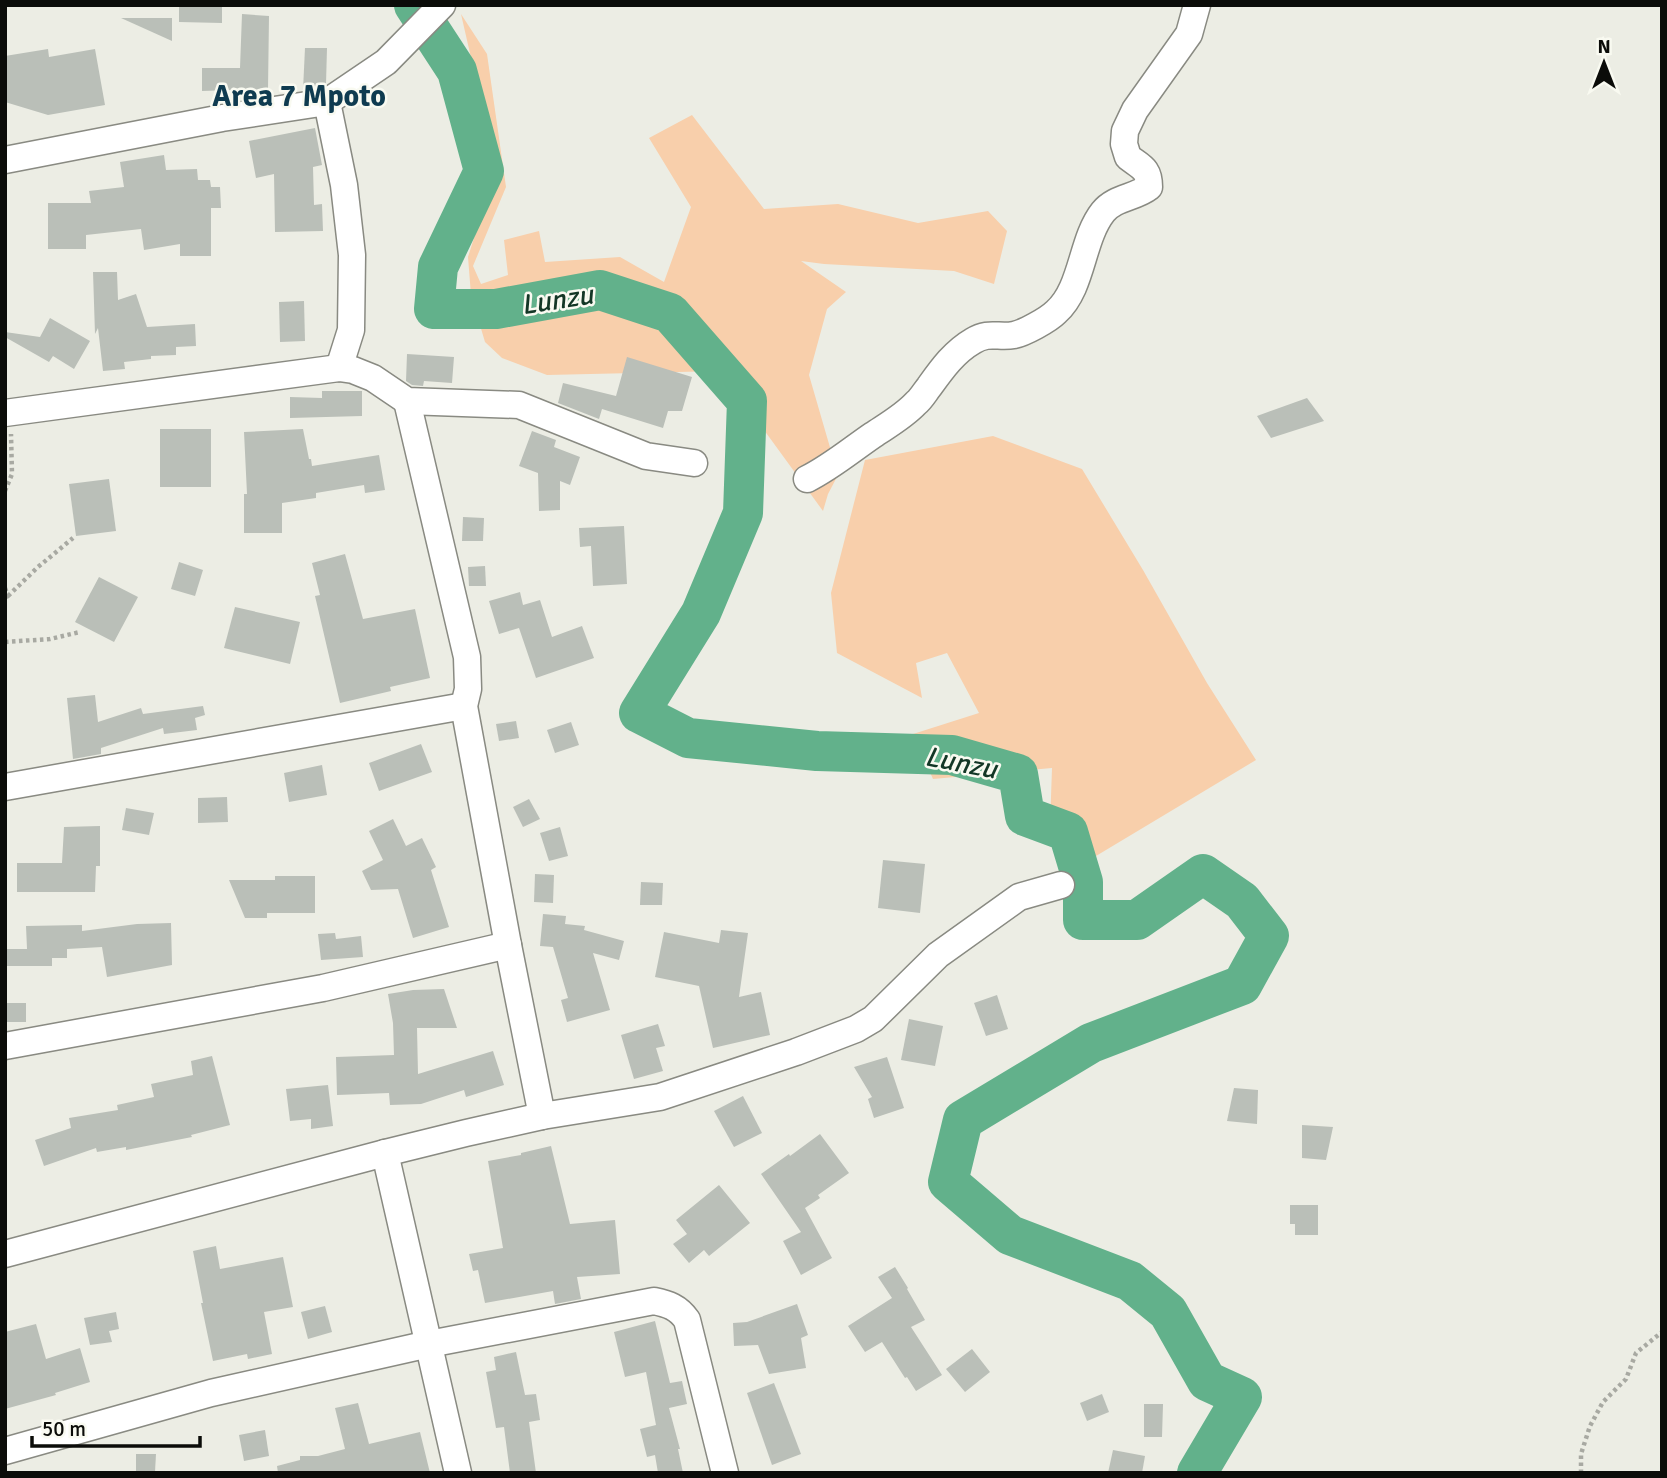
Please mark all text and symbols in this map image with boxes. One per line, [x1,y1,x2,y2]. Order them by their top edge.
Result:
north arrow [1569,28,1639,98]
text: N [1597,35,1611,59]
district label: Area 7 Mpoto [212,78,386,115]
water label: Lunzu [519,277,597,322]
water label: Lunzu [922,739,1001,787]
scale bar [32,1404,200,1448]
text: 50 m [42,1416,86,1442]

